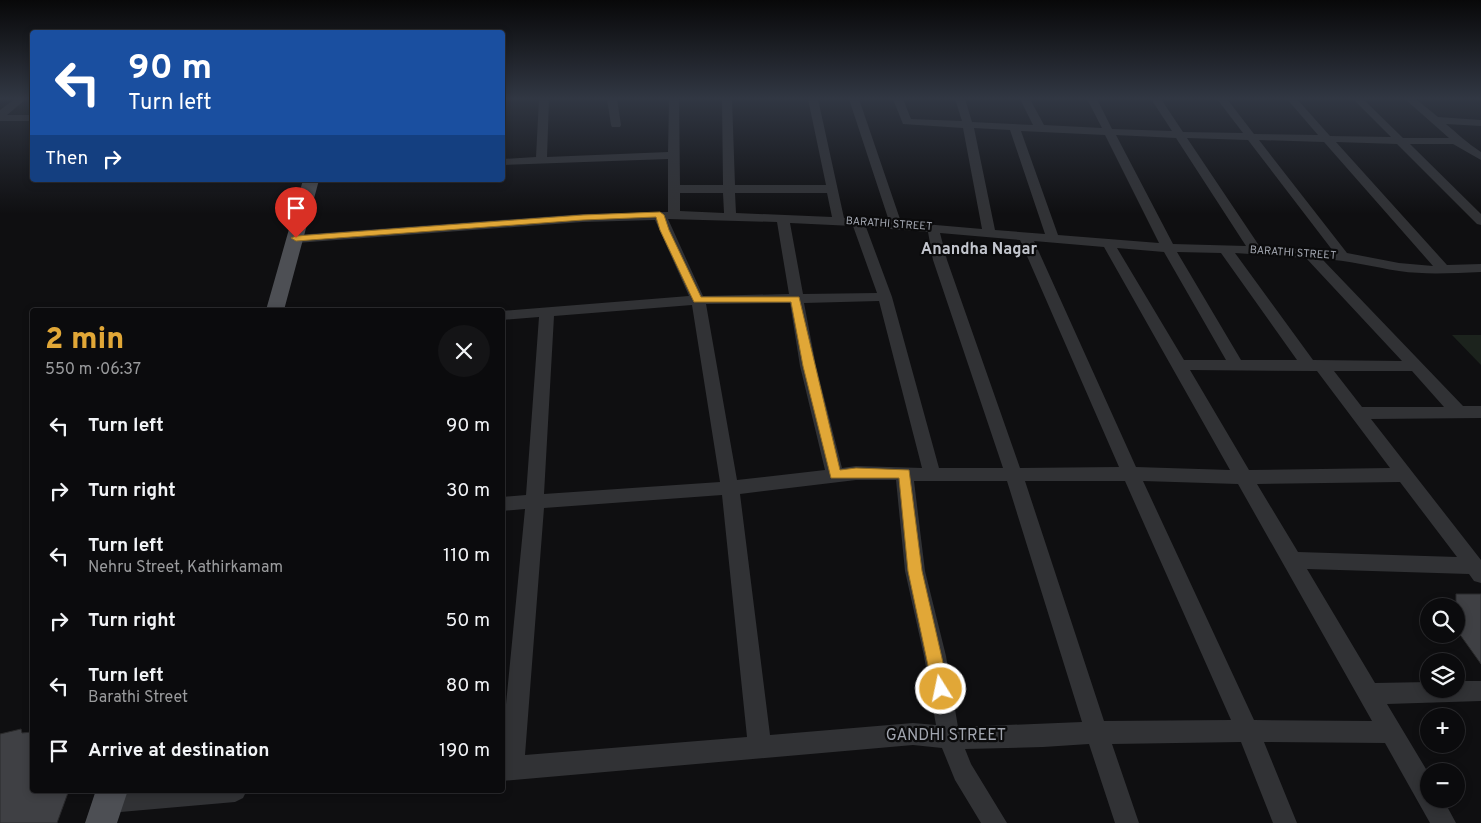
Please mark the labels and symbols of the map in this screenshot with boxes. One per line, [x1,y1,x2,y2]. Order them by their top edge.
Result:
pin [275,187,317,238]
street label: BARATHI STREET [845,214,933,234]
district label: Anandha Nagar [921,240,1038,260]
street label: BARATHI STREET [1249,243,1337,263]
position arrow [914,662,966,714]
street label: GANDHI STREET [886,726,1006,746]

